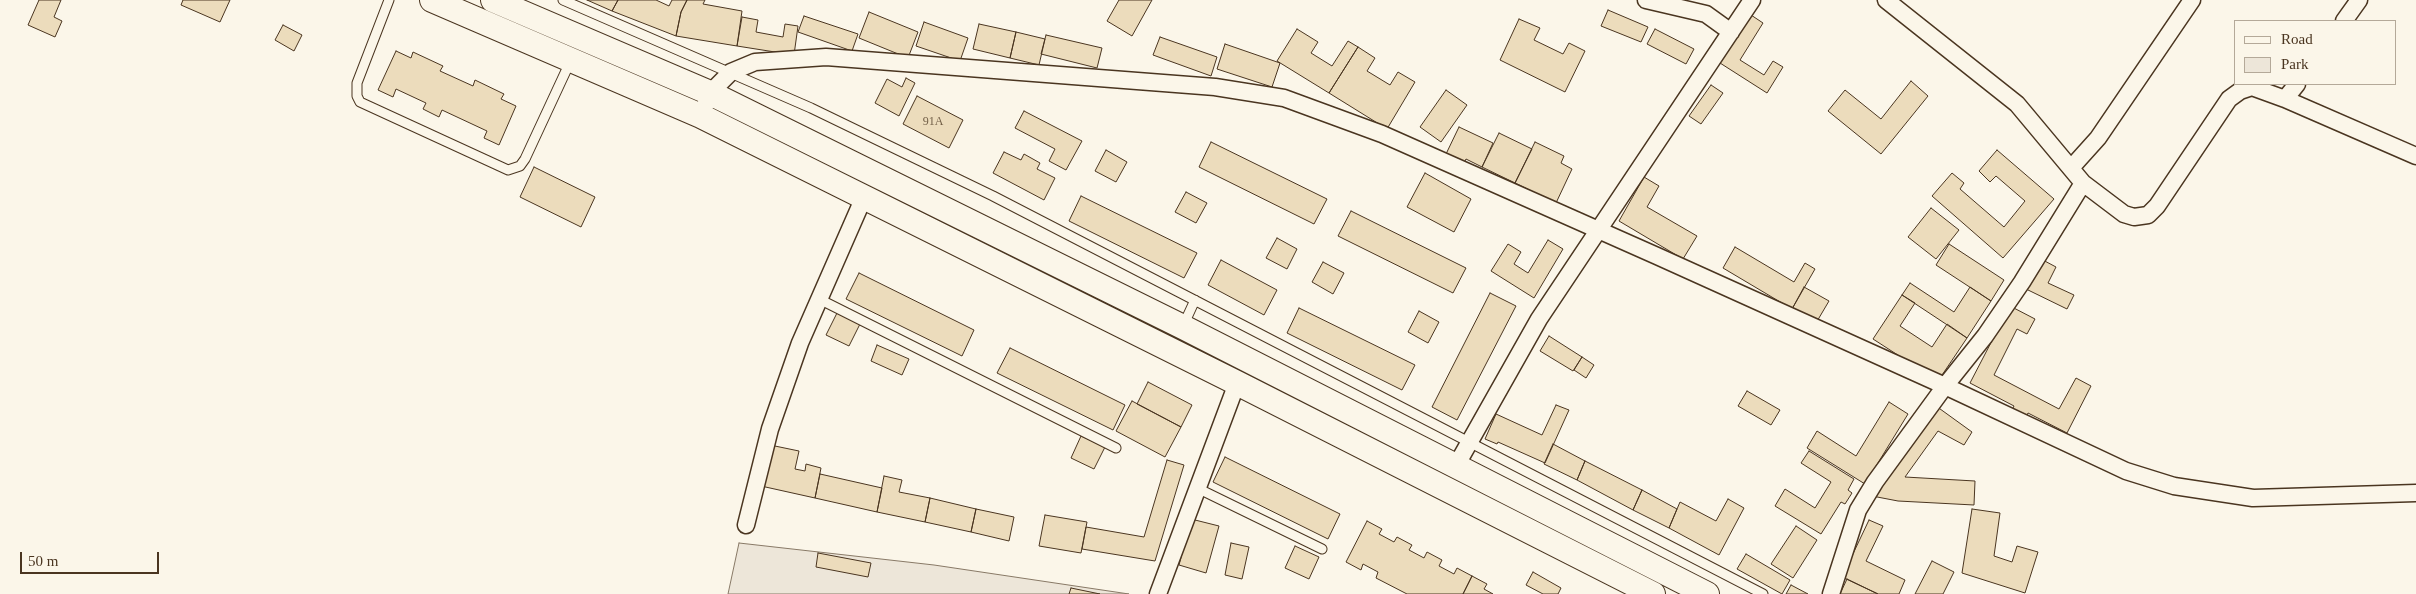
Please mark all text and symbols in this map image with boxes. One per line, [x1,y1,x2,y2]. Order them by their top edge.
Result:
legend [2234,20,2396,85]
text: Road [2281,31,2313,47]
text: Park [2281,56,2309,72]
house number: 91А [923,115,943,129]
scale bar [22,542,161,574]
text: 50 m [28,553,58,569]

